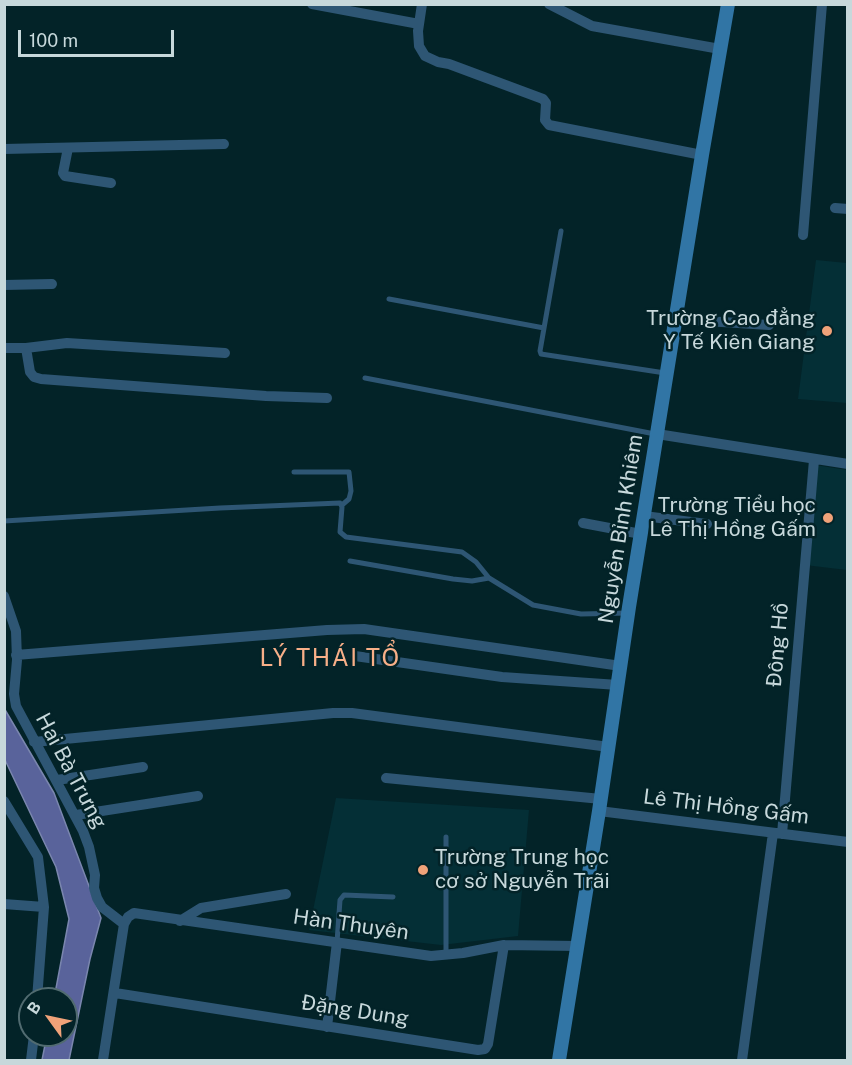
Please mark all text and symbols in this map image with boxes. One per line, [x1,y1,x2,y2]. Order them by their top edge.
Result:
scale bar [21,18,177,56]
text: 100 m [29,30,78,51]
place label: Trường Cao đẳng Y Tế Kiên Giang [646,306,815,356]
marker: Trường Cao đẳng Y Tế Kiên Giang [820,324,834,338]
street label: Nguyễn Bỉnh Khiêm [594,433,648,625]
place label: Trường Tiểu học Lê Thị Hồng Gấm [649,493,816,543]
marker: Trường Tiểu học Lê Thị Hồng Gấm [821,511,835,525]
street label: Đông Hồ [762,602,794,688]
district label: LÝ THÁI TỔ [259,645,401,673]
street label: Hai Bà Trưng [30,709,112,833]
street label: Lê Thị Hồng Gấm [642,784,810,830]
place label: Trường Trung học cơ sở Nguyễn Trãi [435,845,610,895]
marker: Trường Trung học cơ sở Nguyễn Trãi [416,863,430,877]
street label: Hàn Thuyên [291,904,411,946]
north arrow [18,987,78,1047]
street label: Đặng Dung [299,990,411,1032]
text: B [23,998,45,1018]

